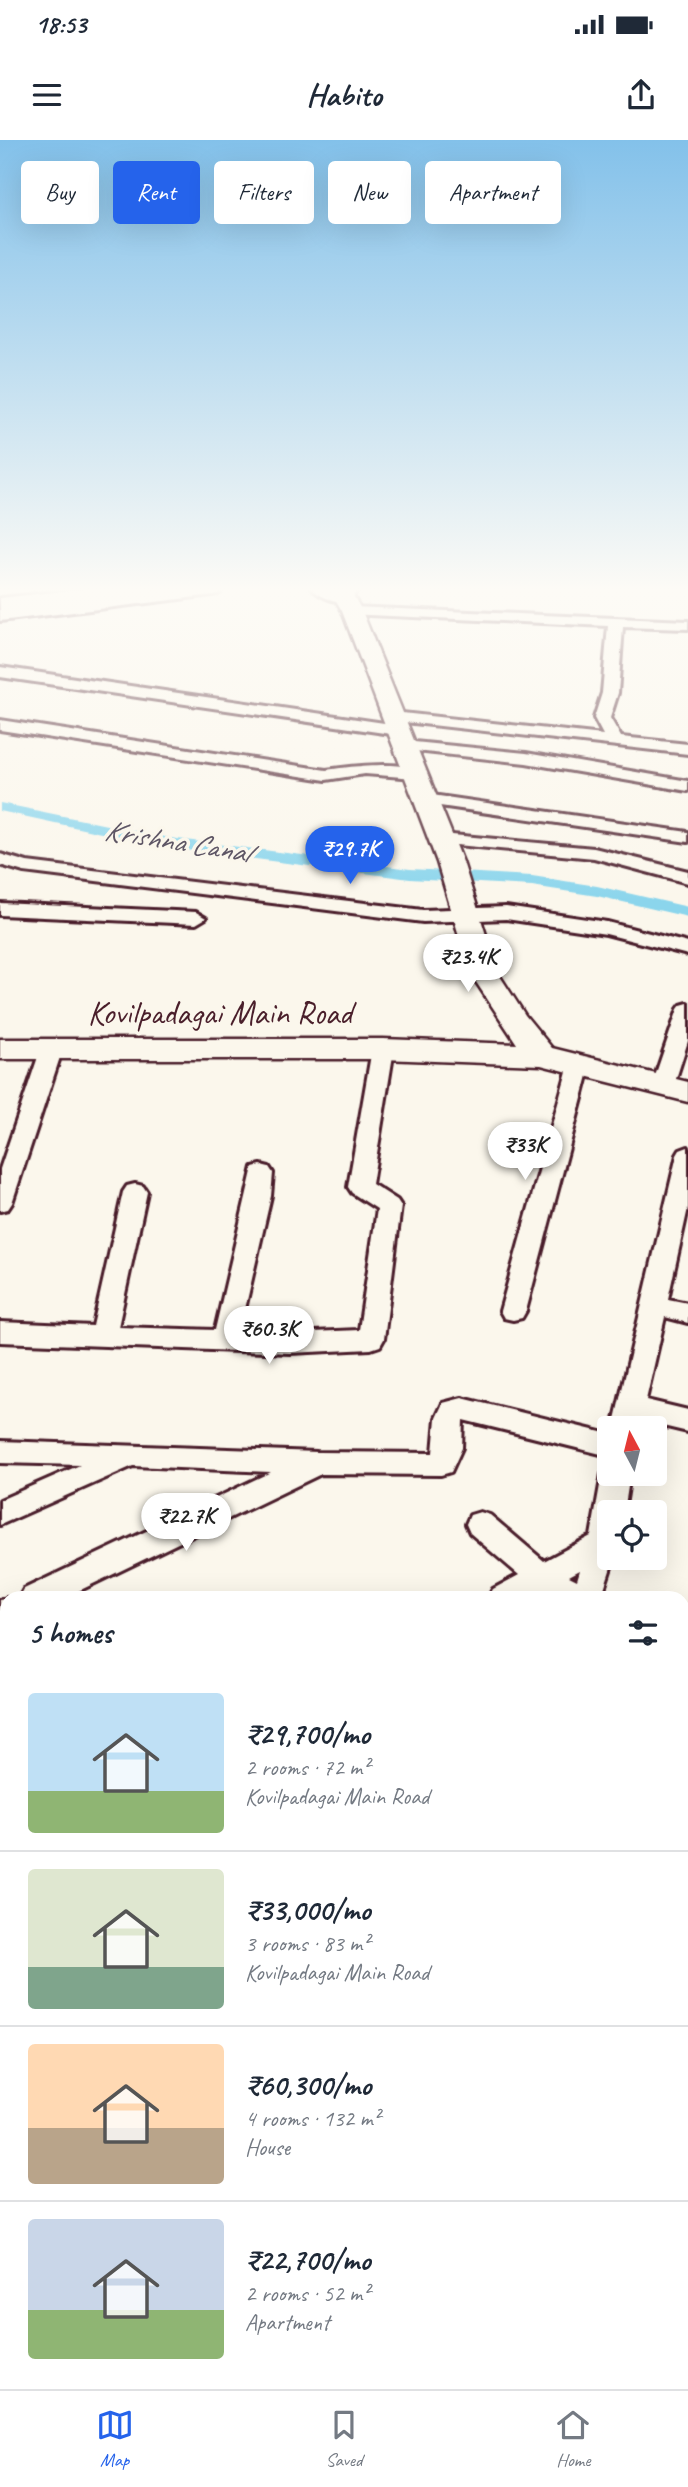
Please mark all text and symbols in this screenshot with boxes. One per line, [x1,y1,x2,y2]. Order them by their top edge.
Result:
text: 18:53 [35,8,87,41]
text: Habito [306,74,382,115]
icon: menu [28,76,66,114]
icon: share [622,76,660,114]
chip: Buy [21,161,99,224]
chip: Rent [113,161,200,224]
chip: Filters [214,161,314,224]
chip: New [328,161,411,224]
chip: Apartment [425,161,561,224]
water label: Krishna Canal [102,811,262,873]
pin: ₹29.7K [293,826,407,886]
text: ₹29.7K [321,834,379,863]
pin: ₹23.4K [411,934,525,994]
text: ₹23.4K [439,942,497,971]
street label: Kovilpadagai Main Road [88,992,357,1034]
pin: ₹33K [484,1122,566,1182]
text: ₹33K [504,1130,546,1159]
pin: ₹60.3K [212,1306,326,1366]
text: ₹60.3K [240,1314,298,1343]
north arrow [597,1416,667,1486]
map controls [597,1416,667,1570]
pin: ₹22.7K [129,1494,243,1553]
button: locate [597,1500,667,1570]
text: ₹22.7K [157,1501,215,1530]
text: 5 homes [28,1614,112,1652]
icon: filters [624,1614,662,1652]
text: ₹29,700/mo [245,1715,370,1753]
icon: home [84,1721,168,1805]
text: 2 rooms · 72 m² [245,1753,369,1782]
text: Kovilpadagai Main Road [245,1782,429,1811]
text: ₹33,000/mo [245,1891,370,1929]
icon: home [84,1897,168,1981]
text: 3 rooms · 83 m² [245,1929,369,1958]
text: Kovilpadagai Main Road [245,1958,429,1987]
text: ₹60,300/mo [245,2066,371,2104]
icon: home [84,2072,168,2156]
text: 4 rooms · 132 m² [245,2104,380,2133]
text: House [245,2133,290,2162]
text: ₹22,700/mo [245,2241,370,2279]
icon: home [84,2247,168,2331]
text: 2 rooms · 52 m² [245,2279,369,2308]
text: Apartment [245,2308,330,2337]
tab: Map [96,2406,134,2472]
tab: Saved [325,2406,363,2472]
tab: Home [554,2406,592,2472]

